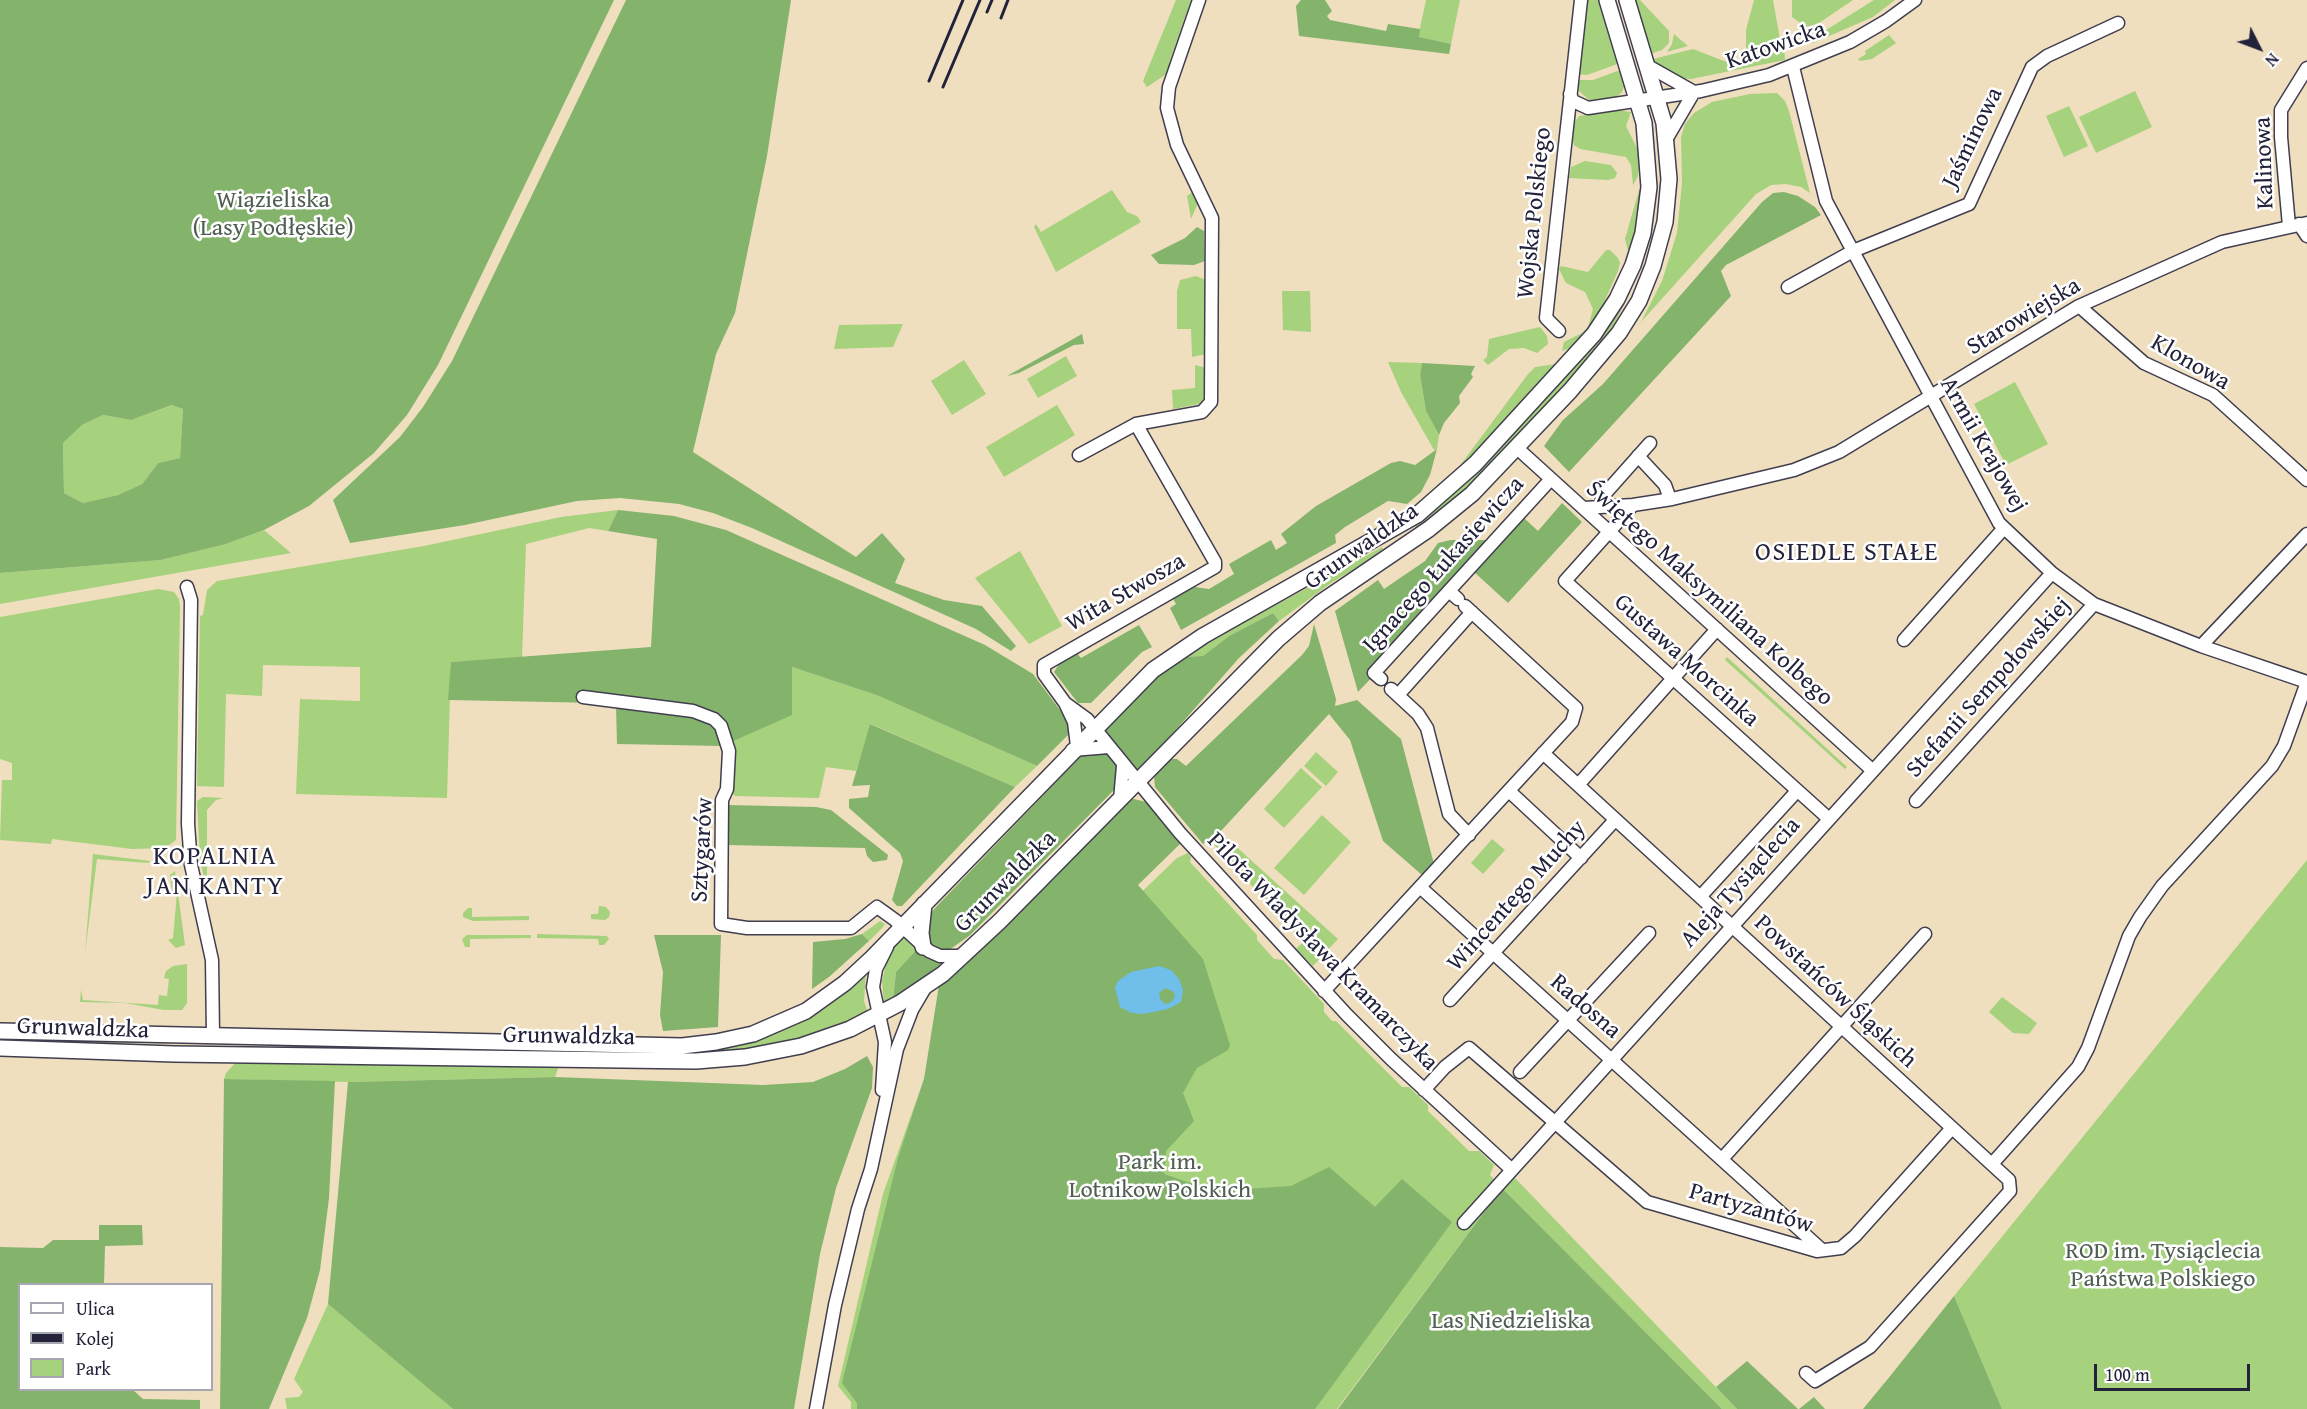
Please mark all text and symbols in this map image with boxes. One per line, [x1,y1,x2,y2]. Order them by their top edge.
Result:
street label: Katowicka [1722,16,1830,76]
north arrow [2229,18,2289,78]
text: N [2260,48,2285,72]
street label: Jaśminowa [1936,83,2010,193]
street label: Kalinowa [2249,116,2281,210]
street label: Wojska Polskiego [1512,126,1558,300]
park label: Wiązieliska (Lasy Podłęskie) [192,187,354,243]
street label: Starowiejska [1962,272,2086,362]
street label: Klonowa [2145,329,2235,397]
street label: Armii Krajowej [1933,373,2033,517]
street label: Ignacego Łukasiewicza [1357,471,1531,659]
street label: Świętego Maksymiliana Kolbego [1579,475,1839,713]
street label: Grunwaldzka [1300,497,1424,597]
district label: OSIEDLE STAŁE [1755,537,1939,569]
street label: Wita Stwosza [1061,547,1191,639]
street label: Gustawa Morcinka [1608,588,1764,734]
street label: Stefanii Sempołowskiej [1900,592,2078,784]
street label: Sztygarów [686,797,720,903]
street label: Aleja Tysiąclecia [1675,812,1807,954]
street label: Wincentego Muchy [1442,814,1592,978]
street label: Grunwaldzka [949,825,1063,939]
street label: Pilota Władysława Kramarczyka [1200,827,1444,1077]
district label: KOPALNIA JAN KANTY [146,841,284,903]
street label: Powstańców Śląskich [1748,909,1922,1075]
street label: Radosna [1544,968,1626,1046]
street label: Grunwaldzka [16,1012,150,1046]
street label: Grunwaldzka [503,1021,635,1053]
park label: Park im. Lotnikow Polskich [1069,1149,1251,1205]
street label: Partyzantów [1686,1178,1816,1240]
park label: ROD im. Tysiąclecia Państwa Polskiego [2065,1238,2261,1294]
legend [18,1283,213,1391]
text: Ulica [76,1295,114,1322]
park label: Las Niedzieliska [1431,1308,1591,1336]
text: Kolej [76,1325,114,1352]
scale bar [2097,1352,2253,1390]
text: Park [76,1355,111,1382]
text: 100 m [2105,1361,2150,1388]

